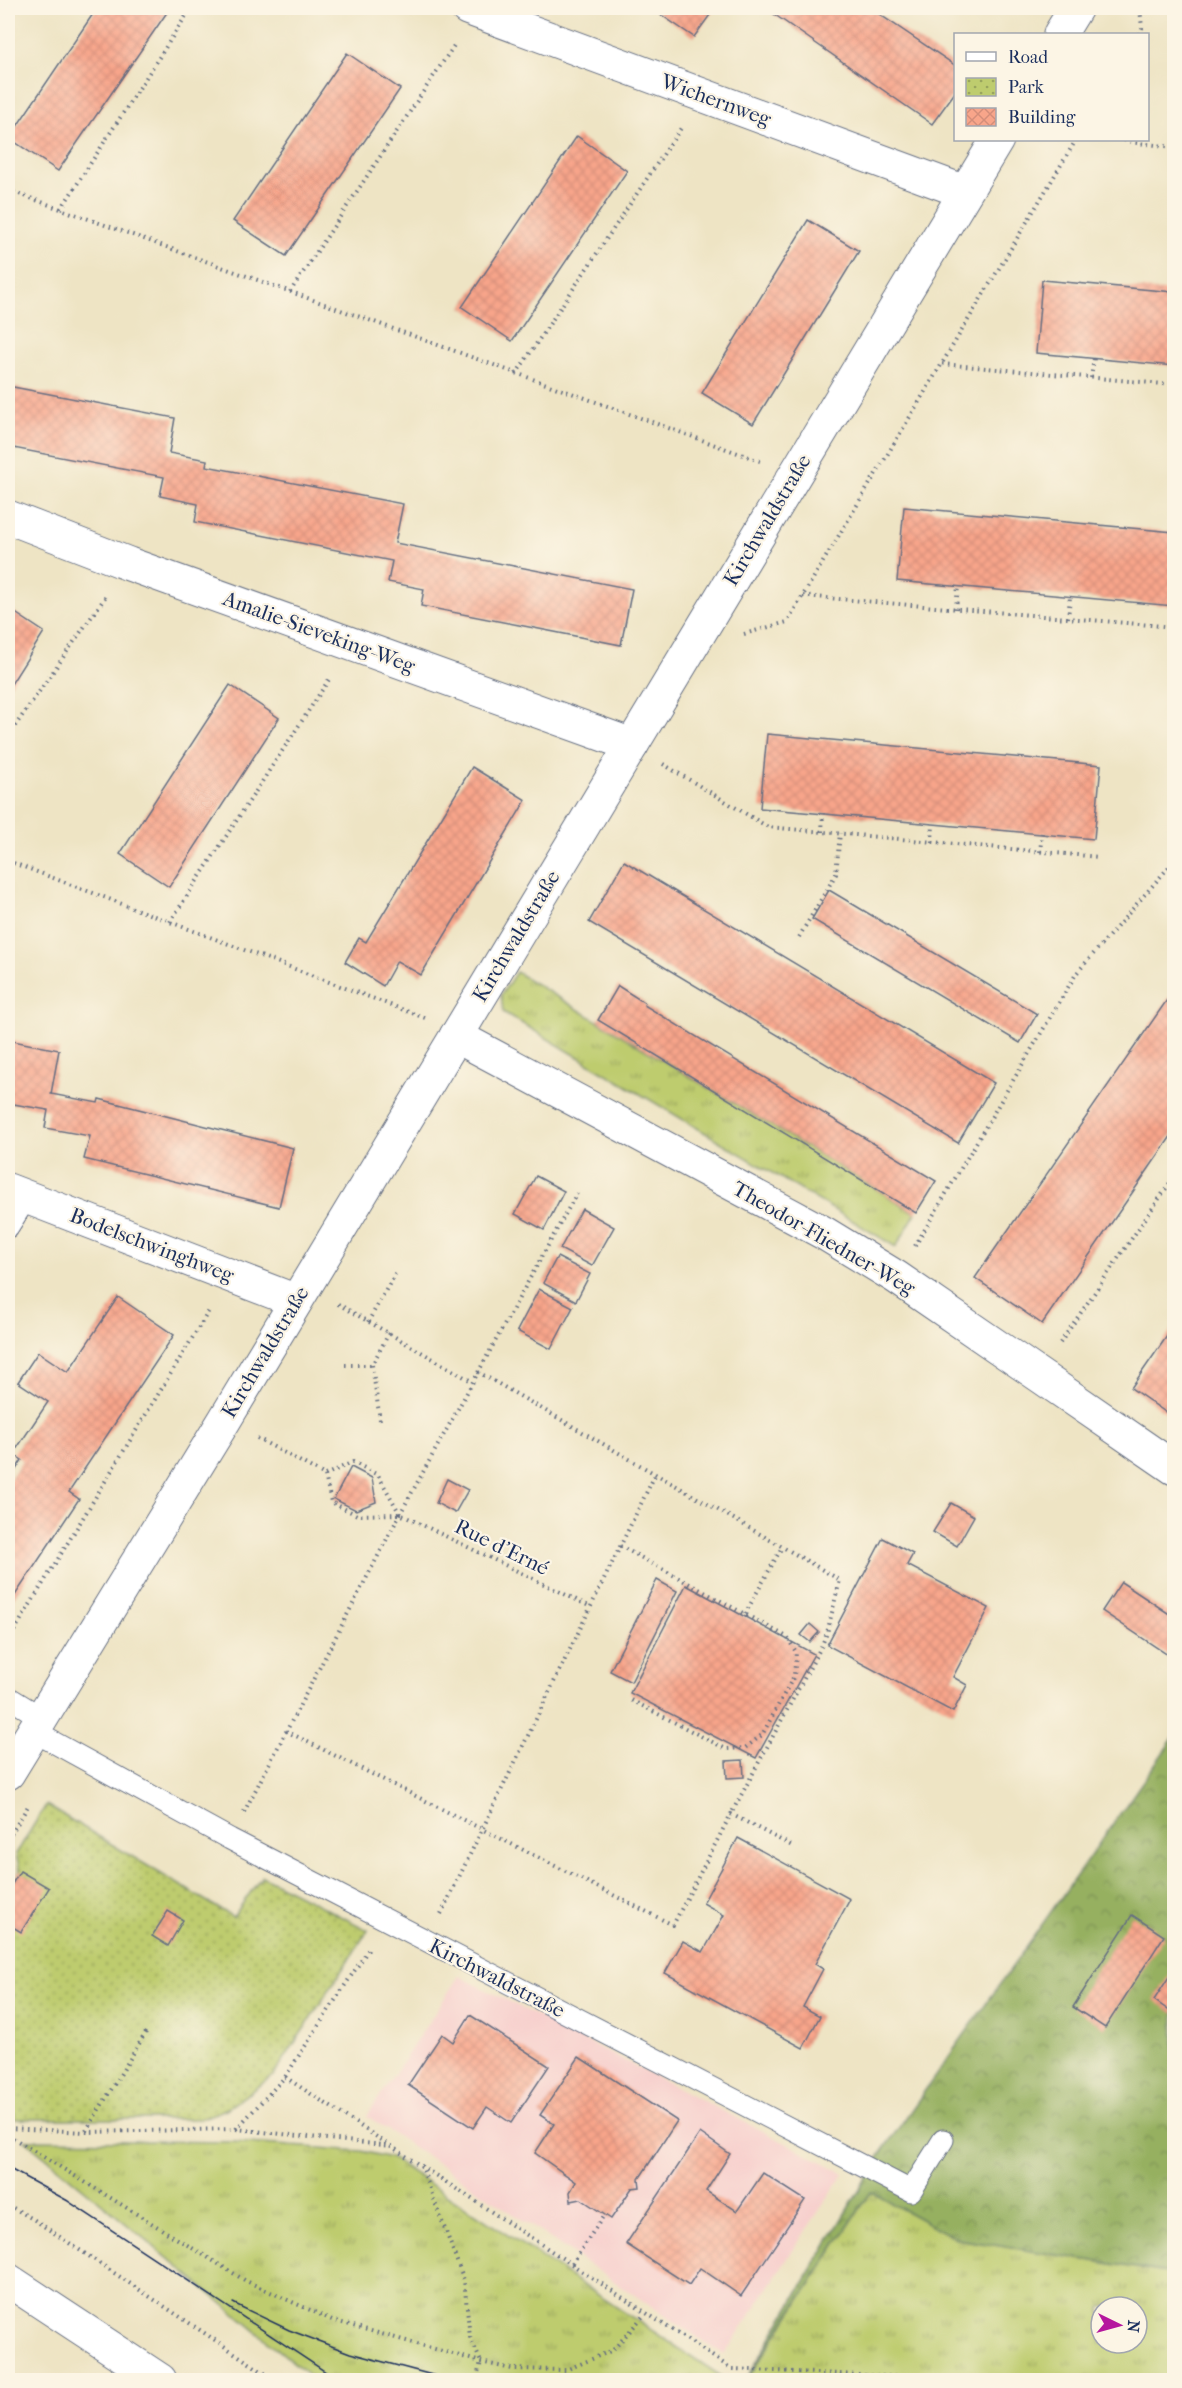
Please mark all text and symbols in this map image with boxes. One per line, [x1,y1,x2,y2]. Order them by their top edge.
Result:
legend [954,33,1149,141]
text: Road [1008,47,1048,68]
street label: Wichernweg [657,69,775,131]
text: Park [1008,77,1045,98]
text: Building [1008,107,1076,128]
street label: Kirchwaldstraße [718,450,816,590]
street label: Amalie-Sieveking-Weg [219,586,419,678]
street label: Kirchwaldstraße [467,866,565,1006]
street label: Theodor-Fliedner-Weg [729,1176,920,1300]
street label: Bodelschwinghweg [67,1203,238,1288]
street label: Kirchwaldstraße [216,1282,314,1422]
street label: Rue d'Erné [451,1514,553,1580]
street label: Kirchwaldstraße [425,1934,569,2022]
north arrow [1089,2295,1149,2355]
text: N [1123,2319,1143,2334]

